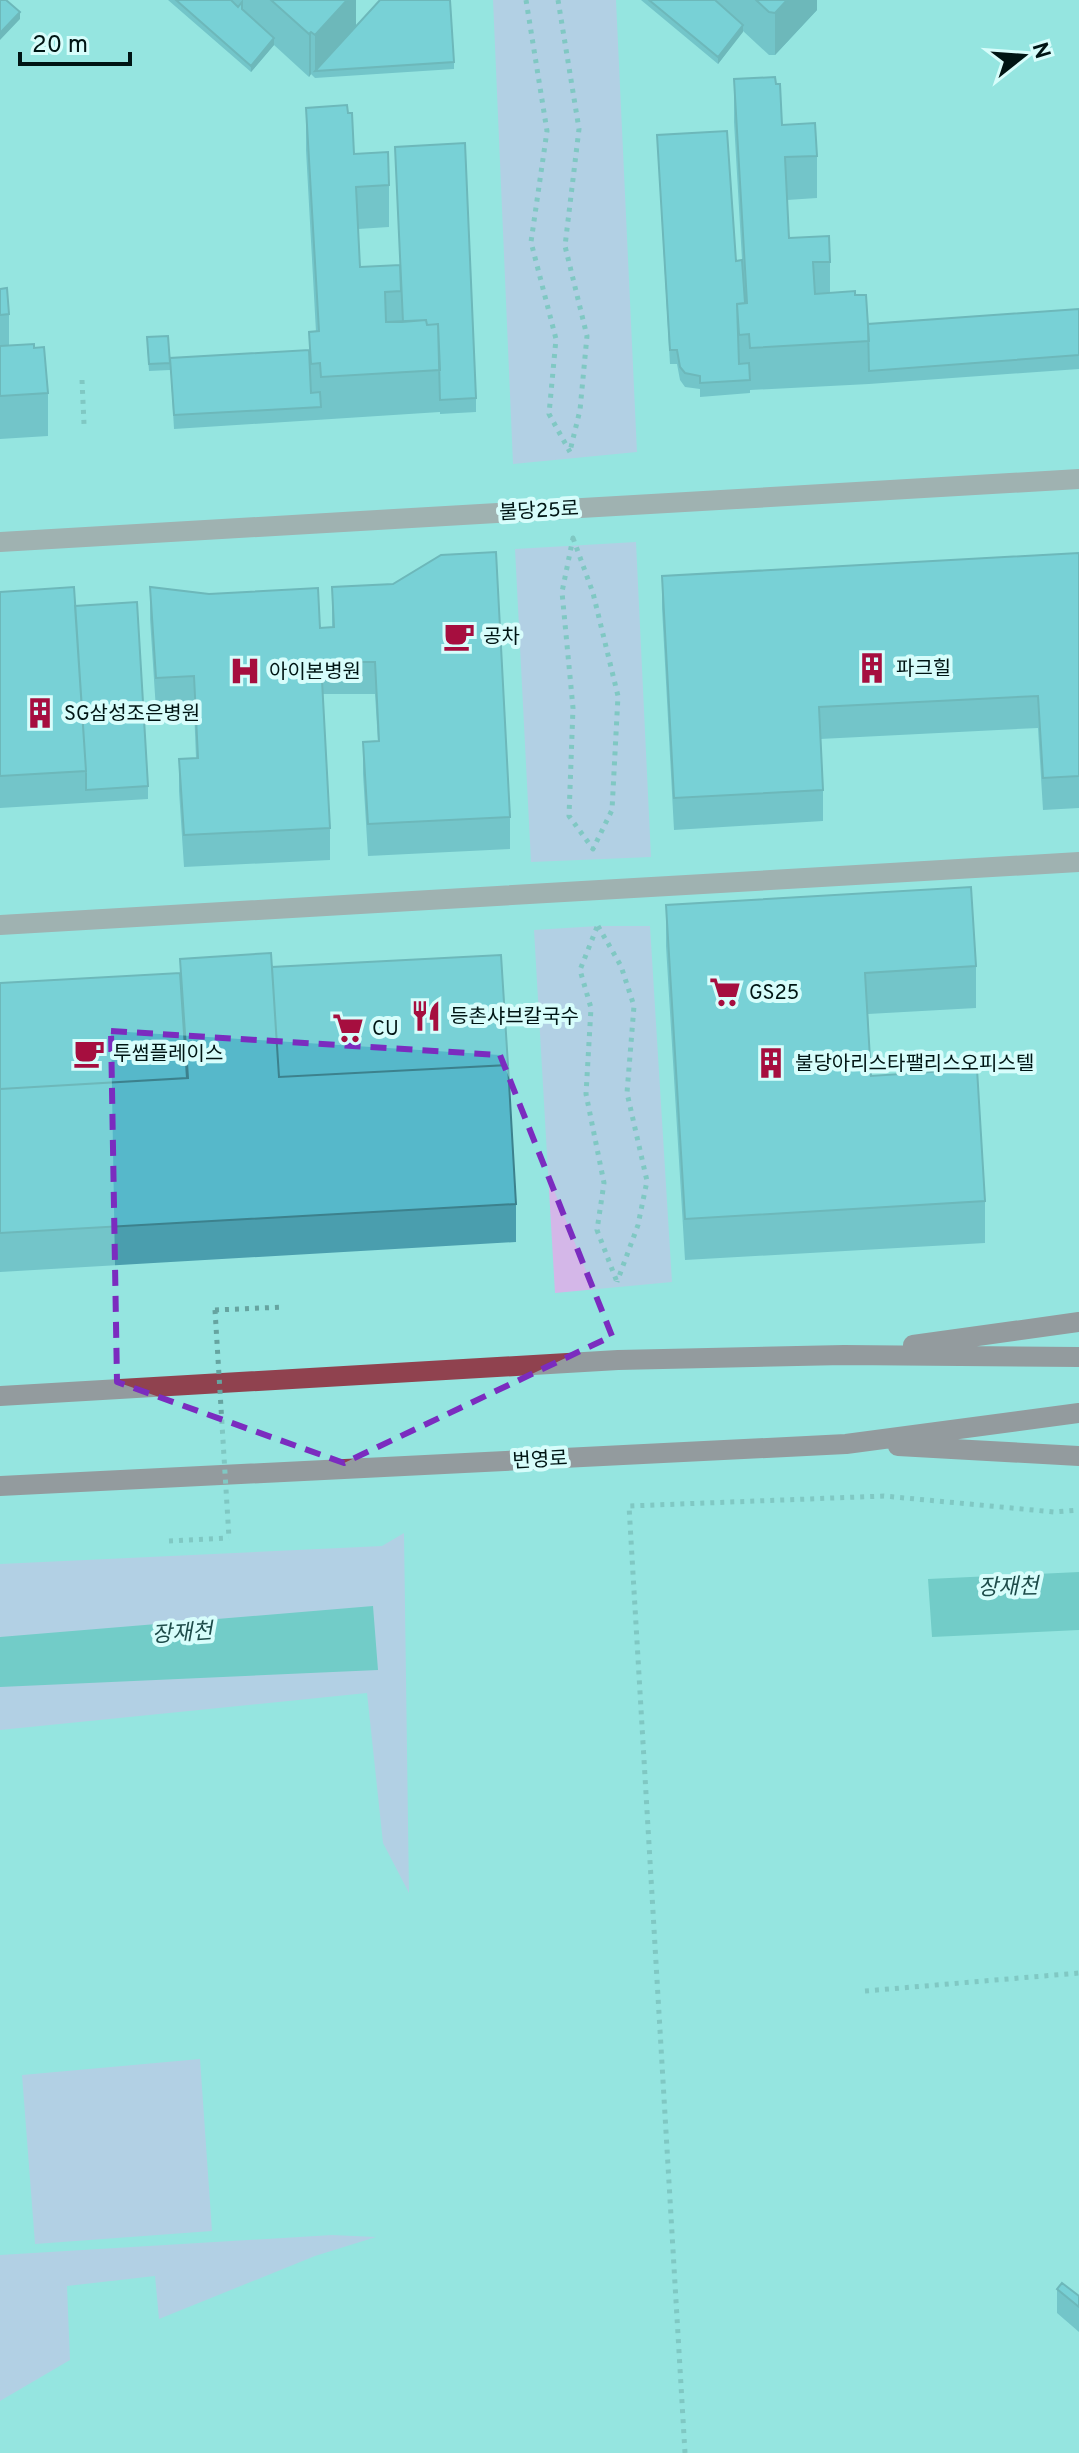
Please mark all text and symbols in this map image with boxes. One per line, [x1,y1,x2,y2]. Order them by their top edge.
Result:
scale bar [20,16,130,66]
north arrow [983,16,1063,96]
text: 20 m [32,31,88,61]
text: N [1025,39,1055,62]
street label: 불당25로 [499,497,580,527]
cafe icon: 공차 [442,619,476,653]
place label: 공차 [483,625,520,651]
building icon: 파크힐 [855,651,889,685]
hospital icon: 아이본병원 [228,654,262,688]
place label: 파크힐 [896,657,951,683]
place label: 아이본병원 [269,660,361,686]
building icon: SG삼성조은병원 [23,696,57,730]
place label: SG삼성조은병원 [64,702,200,728]
supermarket icon: GS25 [708,975,742,1009]
place label: GS25 [749,981,799,1007]
restaurant icon: 등촌샤브칼국수 [409,999,443,1033]
place label: 등촌샤브칼국수 [450,1005,579,1031]
supermarket icon: CU [331,1011,365,1045]
place label: CU [372,1017,399,1043]
cafe icon: 투썸플레이스 [72,1036,106,1070]
place label: 투썸플레이스 [113,1042,223,1068]
building icon: 불당아리스타팰리스오피스텔 [754,1046,788,1080]
place label: 불당아리스타팰리스오피스텔 [795,1052,1034,1078]
street label: 번영로 [512,1447,568,1475]
water label: 장재천 [977,1574,1042,1603]
water label: 장재천 [151,1619,216,1650]

